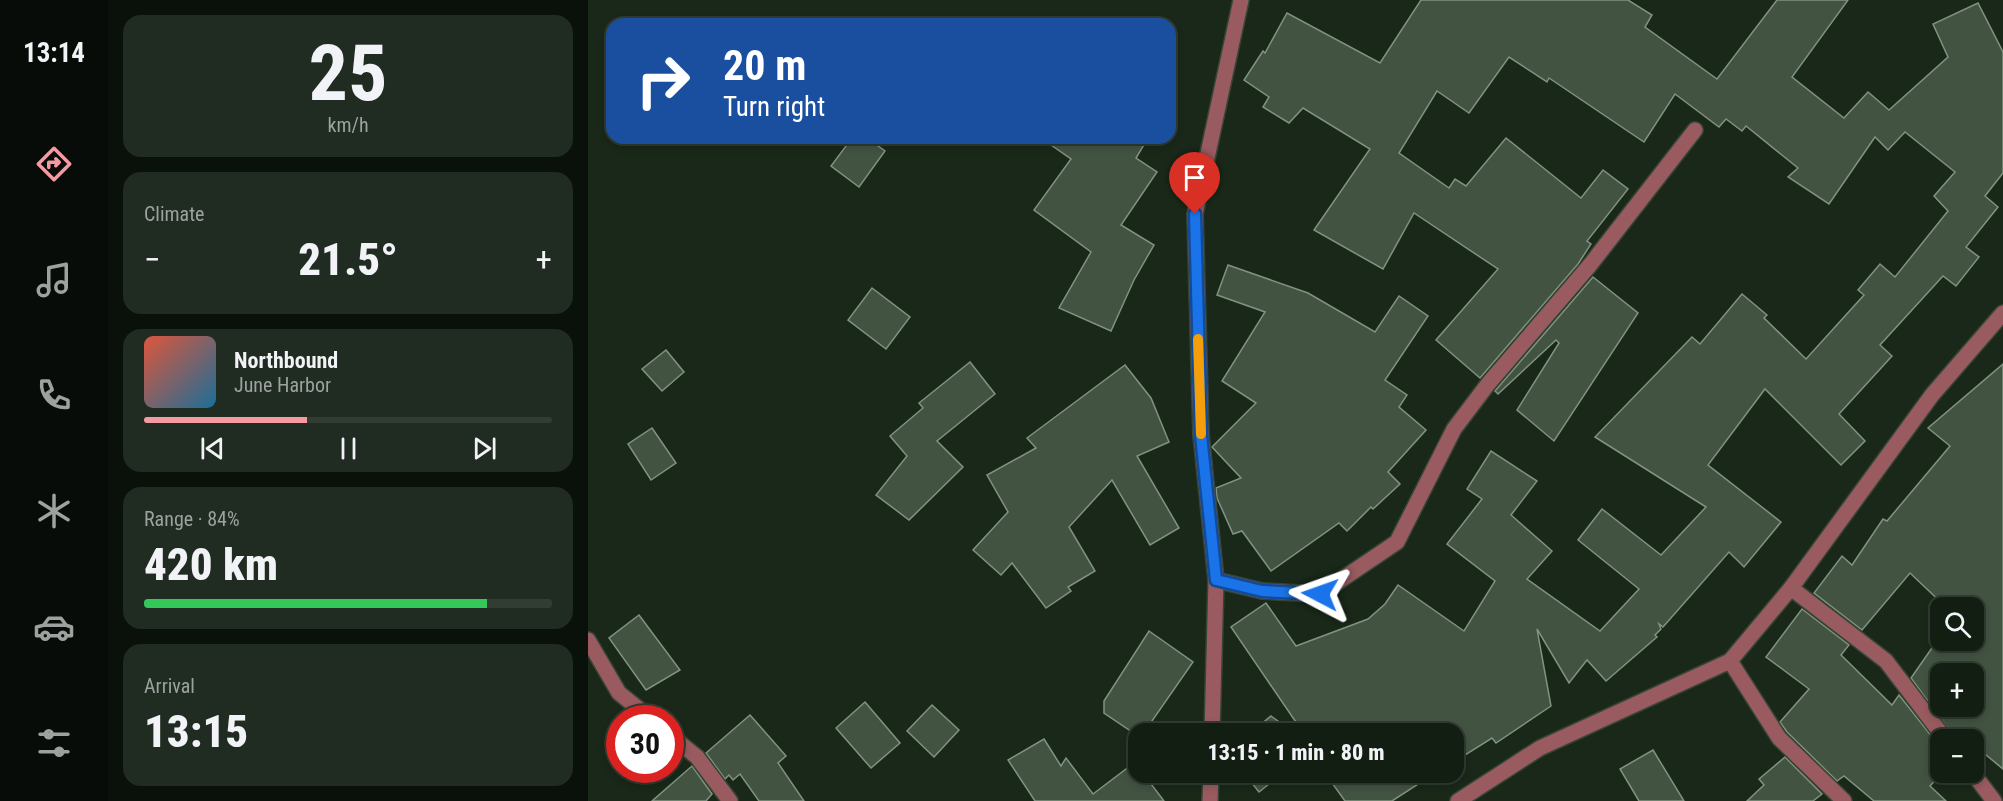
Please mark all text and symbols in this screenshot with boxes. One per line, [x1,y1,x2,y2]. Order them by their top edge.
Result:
text: 25 [309,28,387,119]
text: 13:14 [23,37,85,69]
text: 20 m [723,41,806,90]
icon: right [624,42,702,120]
text: Turn right [723,91,825,123]
text: km/h [327,113,369,137]
icon: directions [33,143,75,185]
pin [1169,152,1220,214]
icon: arrive [1178,161,1211,194]
text: Climate [144,202,204,226]
text: 21.5° [298,233,398,286]
text: − [144,240,161,279]
text: + [536,240,552,279]
icon: music [33,259,75,301]
text: Northbound [234,348,338,373]
text: June Harbor [234,373,331,397]
icon: phone [33,374,75,416]
icon: previous [196,432,229,465]
icon: pause [332,432,365,465]
icon: next [468,432,501,465]
icon: climate [33,490,75,532]
text: Range · 84% [144,507,240,531]
text: 420 km [144,538,278,591]
position arrow [1288,562,1352,626]
map controls [1930,597,1984,783]
button: search [1930,597,1984,651]
icon: car [33,606,75,648]
button: + [1930,663,1984,717]
text: Arrival [144,674,195,698]
text: 13:15 [144,705,248,758]
speed limit sign: 30 [606,705,684,783]
icon: filters [33,722,75,764]
button: − [1930,729,1984,783]
text: 13:15 · 1 min · 80 m [1208,740,1384,765]

